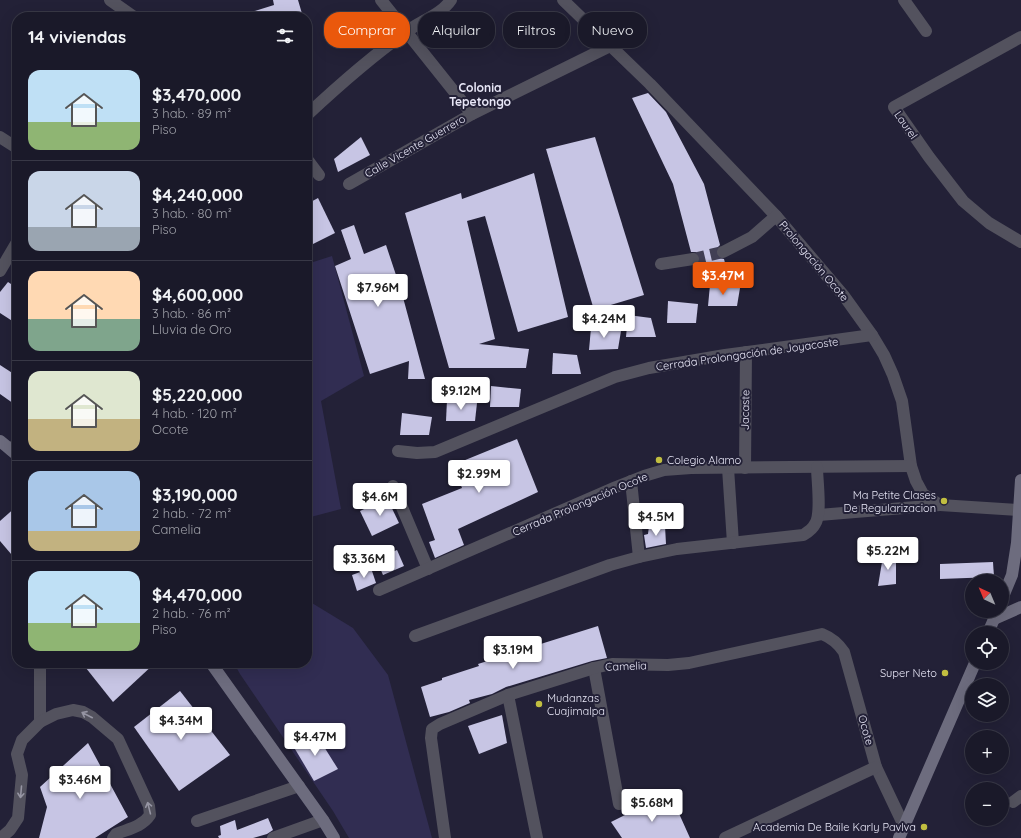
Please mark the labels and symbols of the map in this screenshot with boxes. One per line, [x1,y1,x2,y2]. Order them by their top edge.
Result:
district label: Colonia Tepetongo [449,80,512,109]
street label: Laurel [891,108,921,142]
street label: Calle Vicente Guerrero [362,111,468,181]
street label: Prolongación Ocote [776,218,852,304]
pin: $3.47M [690,262,756,296]
pin: $7.96M [345,274,411,308]
pin: $4.24M [571,305,637,339]
street label: Cerrada Prolongación de Joyacoste [655,334,839,374]
pin: $9.12M [428,377,494,411]
street label: Jacaste [738,390,752,430]
place label: Colegio Alamo [667,453,742,467]
marker: Colegio Alamo [654,455,664,465]
pin: $2.99M [446,460,512,494]
street label: Cerrada Prolongación Ocote [510,469,650,539]
pin: $4.6M [352,483,408,517]
place label: Ma Petite Clases De Regularizacion [844,488,936,515]
marker: Ma Petite Clases De Regularizacion [939,496,949,506]
pin: $4.5M [628,503,684,537]
pin: $5.22M [855,537,921,571]
pin: $3.36M [331,545,397,579]
north arrow [965,574,1009,618]
pin: $3.19M [480,636,546,670]
street label: Camelia [605,658,647,674]
place label: Super Neto [880,666,937,680]
marker: Super Neto [940,668,950,678]
place label: Mudanzas Cuajimalpa [547,691,605,718]
marker: Mudanzas Cuajimalpa [534,699,544,709]
pin: $4.34M [148,707,214,741]
one-way arrow [82,711,94,718]
street label: Ocote [855,713,877,747]
pin: $4.47M [282,723,348,757]
pin: $3.46M [47,766,113,800]
one-way arrow [17,785,24,798]
pin: $5.68M [619,789,685,823]
one-way arrow [144,801,152,814]
place label: Academia De Baile Karly Pavlva [753,820,916,834]
marker: Academia De Baile Karly Pavlva [919,822,929,832]

